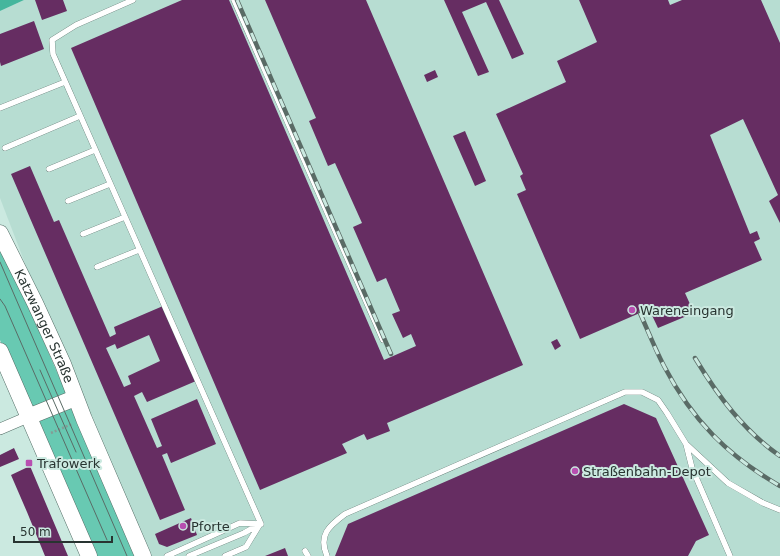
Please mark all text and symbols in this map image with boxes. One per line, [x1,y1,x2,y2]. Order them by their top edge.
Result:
street label: Katzwanger Straße [11,267,76,385]
place label: Wareneingang [640,303,734,318]
marker: Wareneingang [627,305,637,315]
place label: Trafowerk [36,456,101,471]
marker: Trafowerk [24,458,34,468]
place label: Straßenbahn-Depot [583,464,711,479]
marker: Straßenbahn-Depot [570,466,580,476]
scale bar [14,518,112,544]
place label: Pforte [191,519,230,534]
marker: Pforte [178,521,188,531]
text: 50 m [20,525,51,539]

